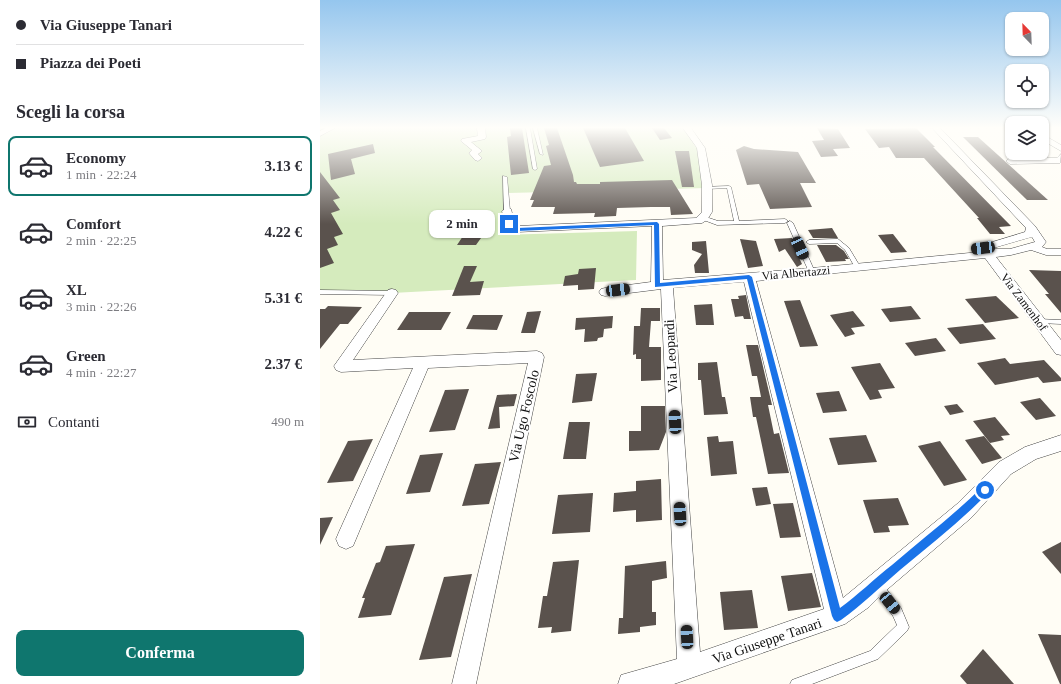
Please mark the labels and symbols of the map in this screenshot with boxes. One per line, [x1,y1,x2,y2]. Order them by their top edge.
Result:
north arrow [1005,12,1049,56]
callout: 2 min [429,210,495,238]
route end [500,215,518,233]
car [789,235,811,261]
car [970,241,996,255]
street label: Via Albertazzi [761,263,832,283]
street label: Via Zamenhof [998,270,1050,334]
car [605,283,631,297]
street label: Via Leopardi [662,319,680,393]
street label: Via Ugo Foscolo [506,368,542,464]
car [668,410,682,434]
route start [976,481,994,499]
car [673,502,687,526]
car [878,590,902,616]
street label: Via Giuseppe Tanari [710,615,824,667]
car [680,625,694,649]

